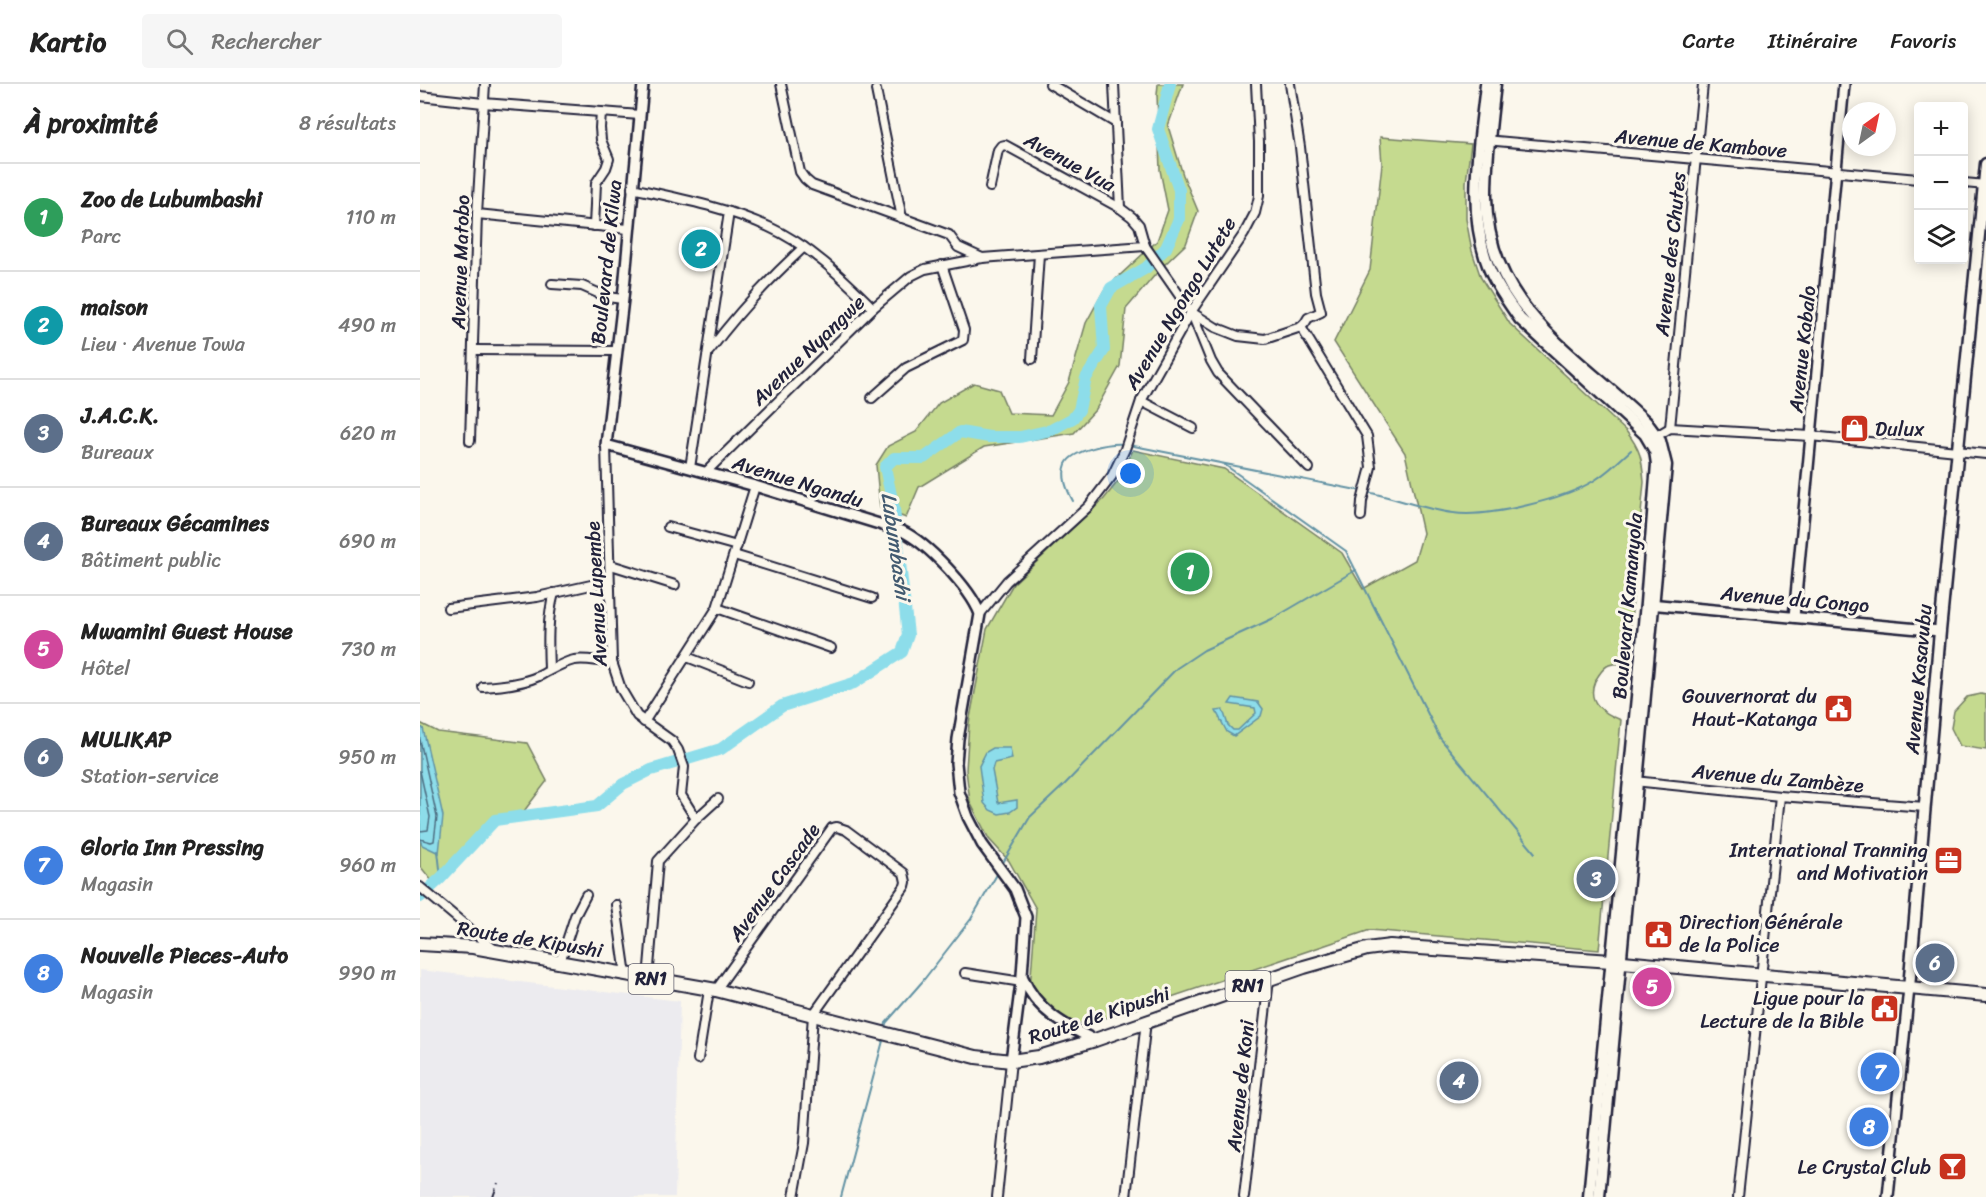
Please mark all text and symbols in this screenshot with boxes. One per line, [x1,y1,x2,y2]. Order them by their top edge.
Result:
search box [142,14,562,68]
text: Kartio [30,17,106,66]
text: Rechercher [211,22,321,61]
text: Carte [1683,22,1735,60]
text: Itinéraire [1768,22,1858,60]
text: Favoris [1891,22,1956,60]
icon: search [163,25,196,58]
text: À proximité [24,100,158,146]
north arrow [1842,102,1896,156]
map controls [1914,102,1968,264]
button: + [1914,102,1968,156]
text: 8 résultats [299,106,396,141]
street label: Avenue de Kambove [1612,118,1789,168]
street label: Avenue Vua [1016,122,1123,203]
button: − [1914,156,1968,210]
street label: Avenue des Chutes [1644,169,1697,339]
street label: Boulevard de Kilwa [580,178,633,346]
text: Zoo de Lubumbashi [81,180,262,219]
street label: Avenue Matobo [441,194,480,331]
text: 1 [39,200,48,235]
text: 110 m [346,200,396,235]
street label: Avenue Ngongo Lutete [1114,210,1246,397]
button: layers [1914,210,1968,264]
text: Parc [81,219,121,254]
pin: 2 [682,226,720,272]
street label: Avenue Kabalo [1778,284,1827,415]
street label: Avenue Nyangwe [742,286,874,415]
text: maison [81,288,148,327]
text: 2 [38,308,49,343]
text: 490 m [338,308,396,343]
text: Lieu · Avenue Towa [81,327,245,362]
text: J.A.C.K. [81,396,159,435]
place label: Dulux [1875,412,1925,447]
shop icon: Dulux [1838,413,1870,445]
text: 3 [38,416,49,451]
text: 620 m [340,416,396,451]
text: Bureaux [81,435,154,470]
street label: Avenue Ngandu [727,445,868,518]
your location [1116,459,1145,488]
water label: Lubumbashi [870,490,923,606]
text: Bureaux Gécamines [81,504,269,543]
street label: Boulevard Kamanyola [1602,510,1653,701]
street label: Avenue Lupembe [575,520,618,669]
text: 4 [37,524,50,559]
text: 690 m [339,524,396,559]
text: Bâtiment public [81,543,222,578]
pin: 1 [1170,550,1210,594]
street label: Avenue du Congo [1718,575,1871,623]
street label: Avenue Kasavubu [1894,602,1943,757]
text: Mwamini Guest House [81,612,293,651]
text: 5 [37,632,50,667]
text: 730 m [340,632,396,667]
text: Hôtel [81,651,130,686]
place label: Gouvernorat du Haut-Katanga [1682,679,1818,737]
public building icon: Gouvernorat du Haut-Katanga [1822,692,1854,724]
text: MULIKAP [81,720,171,759]
text: 6 [38,740,49,775]
text: 950 m [338,740,396,775]
street label: Avenue du Zambèze [1690,753,1865,803]
text: Station-service [81,759,219,794]
street label: Avenue Cascade [719,815,830,950]
text: Gloria Inn Pressing [81,828,264,867]
place label: International Tranning and Motivation [1728,833,1928,891]
office icon: International Tranning and Motivation [1933,845,1965,877]
text: 7 [38,848,49,883]
text: 960 m [339,848,396,883]
pin: 3 [1576,856,1616,902]
text: Magasin [81,867,153,902]
place label: Direction Générale de la Police [1679,905,1843,963]
street label: Route de Kipushi [455,911,607,968]
public building icon: Direction Générale de la Police [1642,918,1674,950]
text: Nouvelle Pieces-Auto [81,936,288,975]
pin: 6 [1916,940,1954,986]
text: 8 [37,956,50,991]
text: 990 m [338,956,396,991]
road number: RN1 [628,964,674,994]
pin: 5 [1632,964,1672,1010]
road number: RN1 [1226,971,1270,1001]
text: Magasin [81,975,153,1010]
street label: Route de Kipushi [1024,976,1176,1055]
place label: Ligue pour la Lecture de la Bible [1700,981,1864,1039]
public building icon: Ligue pour la Lecture de la Bible [1869,993,1901,1025]
street label: Avenue de Koni [1216,1018,1265,1155]
pin: 7 [1860,1050,1900,1094]
pin: 4 [1440,1058,1478,1104]
pin: 8 [1850,1104,1888,1150]
place label: Le Crystal Club [1797,1150,1931,1185]
bar icon: Le Crystal Club [1936,1151,1968,1183]

